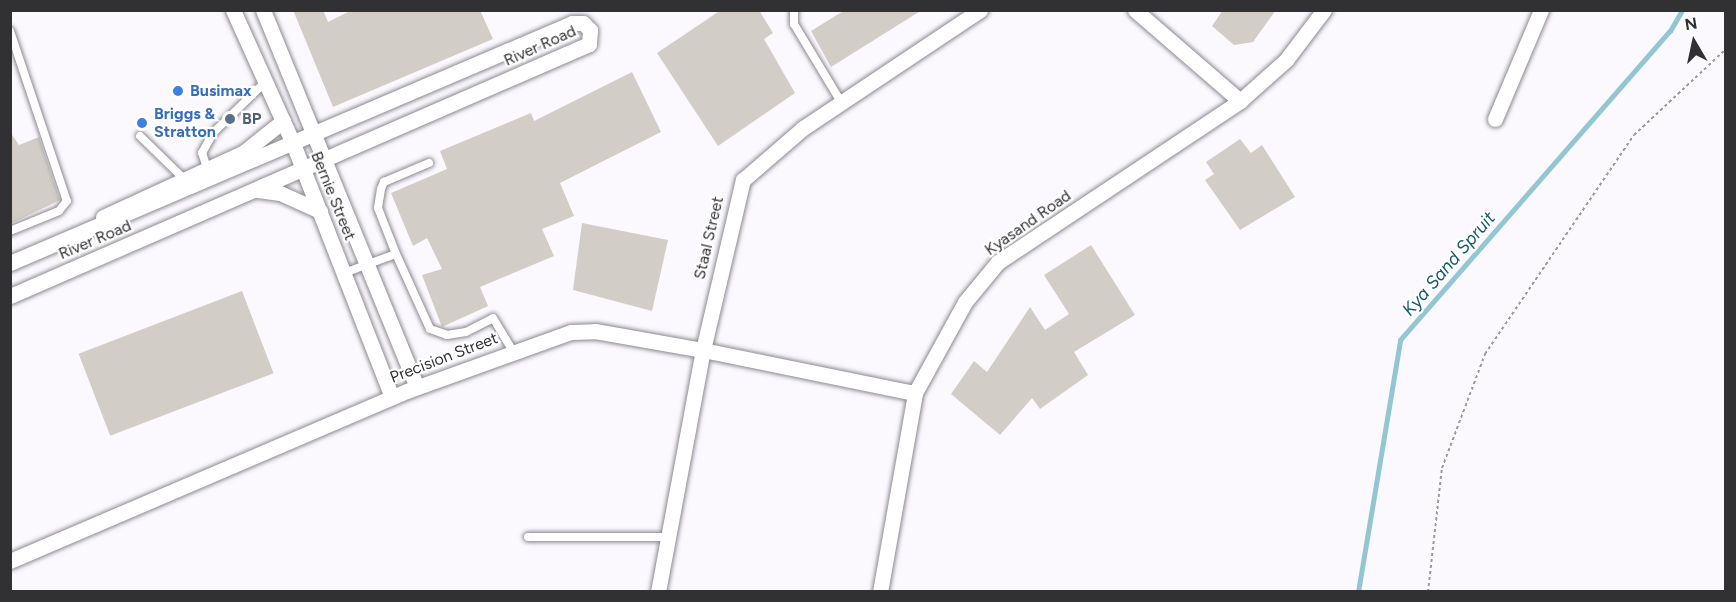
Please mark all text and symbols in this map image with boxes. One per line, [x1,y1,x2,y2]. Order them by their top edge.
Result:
north arrow [1664,12,1724,72]
text: N [1684,13,1699,34]
street label: River Road [501,22,579,70]
place label: Busimax [190,81,252,101]
marker: Busimax [171,84,185,98]
place label: Briggs & Stratton [154,104,216,142]
place label: BP [242,109,261,129]
marker: BP [223,112,237,126]
marker: Briggs & Stratton [135,116,149,130]
street label: Bernie Street [306,149,360,243]
street label: Kyasand Road [981,186,1075,260]
street label: Staal Street [690,195,728,281]
water label: Kya Sand Spruit [1398,208,1500,320]
street label: River Road [56,216,134,264]
street label: Precision Street [387,329,501,387]

